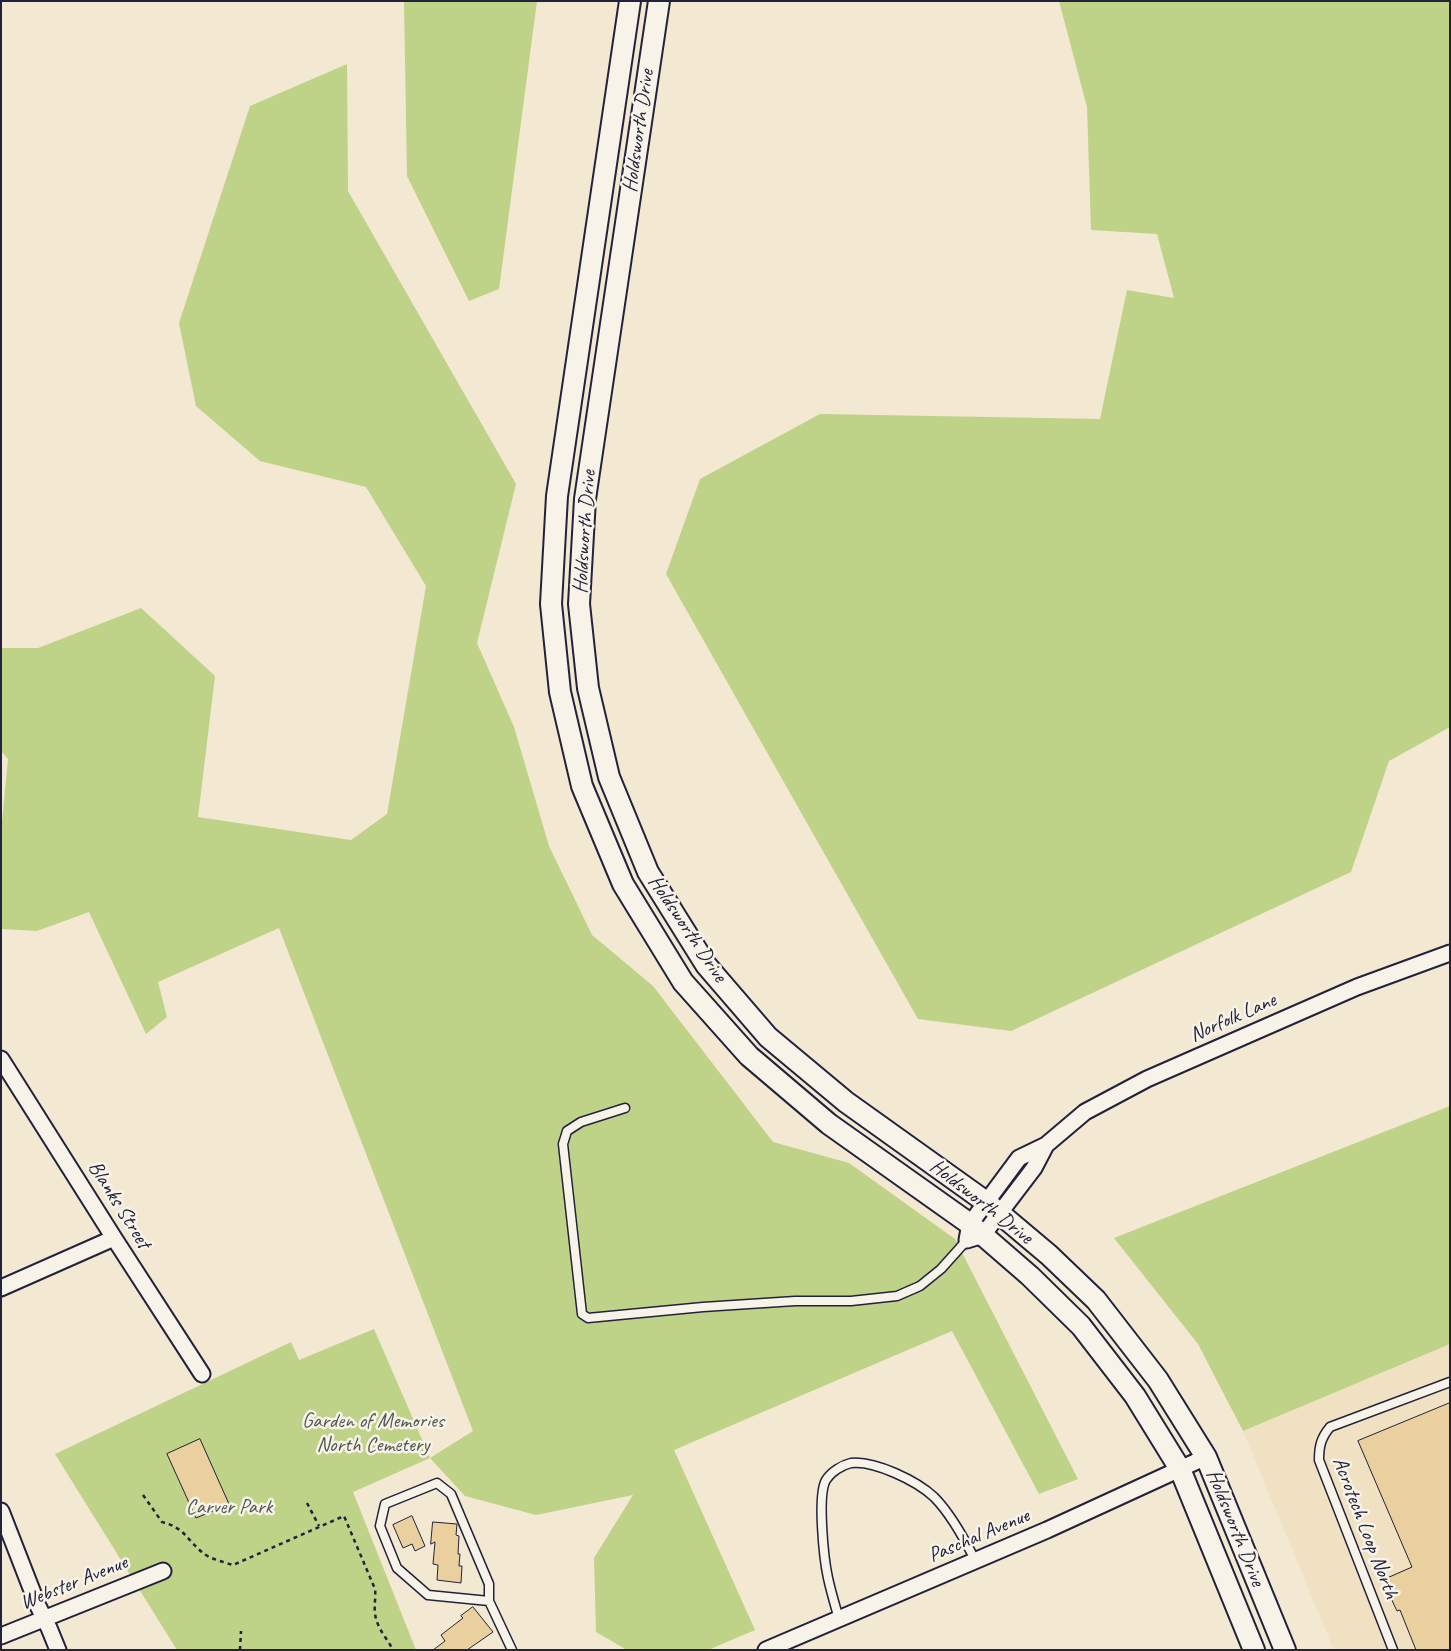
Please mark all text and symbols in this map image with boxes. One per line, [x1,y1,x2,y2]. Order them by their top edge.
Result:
street label: Holdsworth Drive [618,68,660,194]
street label: Holdsworth Drive [568,470,602,594]
street label: Holdsworth Drive [642,871,732,987]
street label: Norfolk Lane [1186,988,1280,1048]
street label: Holdsworth Drive [925,1154,1037,1250]
street label: Blanks Street [82,1156,156,1254]
park label: Garden of Memories North Cemetery [302,1408,444,1458]
street label: Acrotech Loop North [1326,1454,1404,1602]
street label: Holdsworth Drive [1200,1466,1270,1590]
park label: Carver Park [186,1494,272,1520]
street label: Paschal Avenue [925,1503,1033,1569]
street label: Webster Avenue [17,1550,131,1616]

